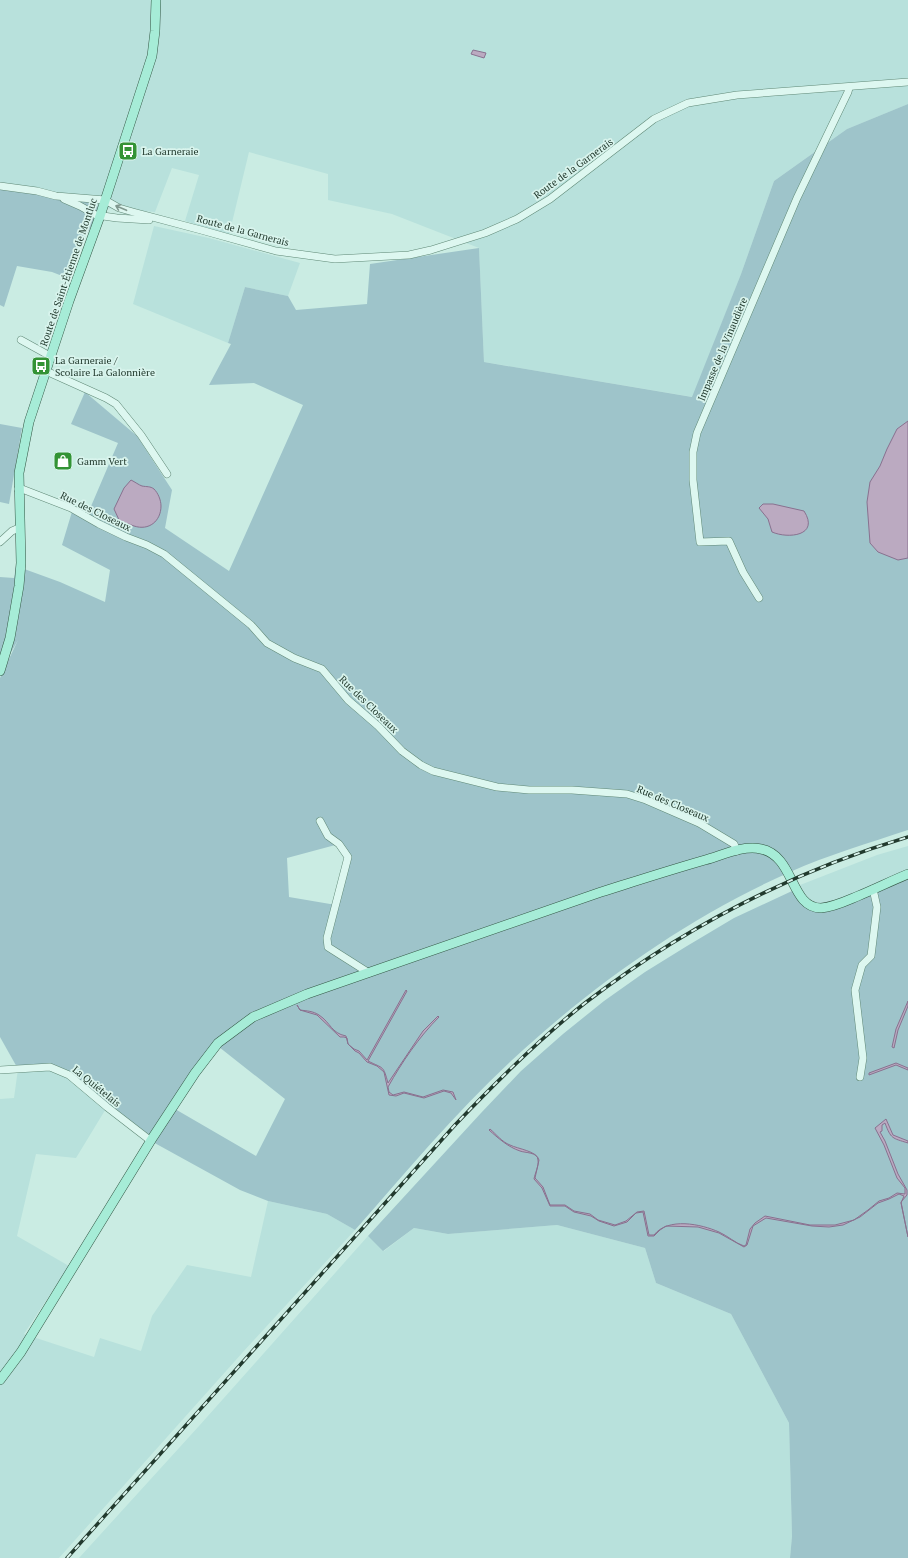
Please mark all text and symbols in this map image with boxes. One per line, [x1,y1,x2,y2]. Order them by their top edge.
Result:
street label: Route de la Garnerais [531,135,616,202]
bus stop icon: La Garneraie [117,140,139,162]
place label: La Garneraie [142,145,199,158]
street label: Route de Saint-Étienne de Montluc [37,196,100,348]
one-way arrow [115,204,127,211]
street label: Route de la Garnerais [195,212,290,249]
street label: Impasse de la Vinaudière [695,295,750,403]
place label: La Garneraie / Scolaire La Galonnière [55,354,155,379]
bus stop icon: La Garneraie / Scolaire La Galonnière [30,355,52,377]
shop icon: Gamm Vert [52,450,74,472]
place label: Gamm Vert [77,455,127,468]
street label: Rue des Closeaux [58,489,134,535]
street label: Rue des Closeaux [336,673,402,736]
street label: Rue des Closeaux [635,782,712,825]
street label: La Quiételais [70,1063,123,1110]

